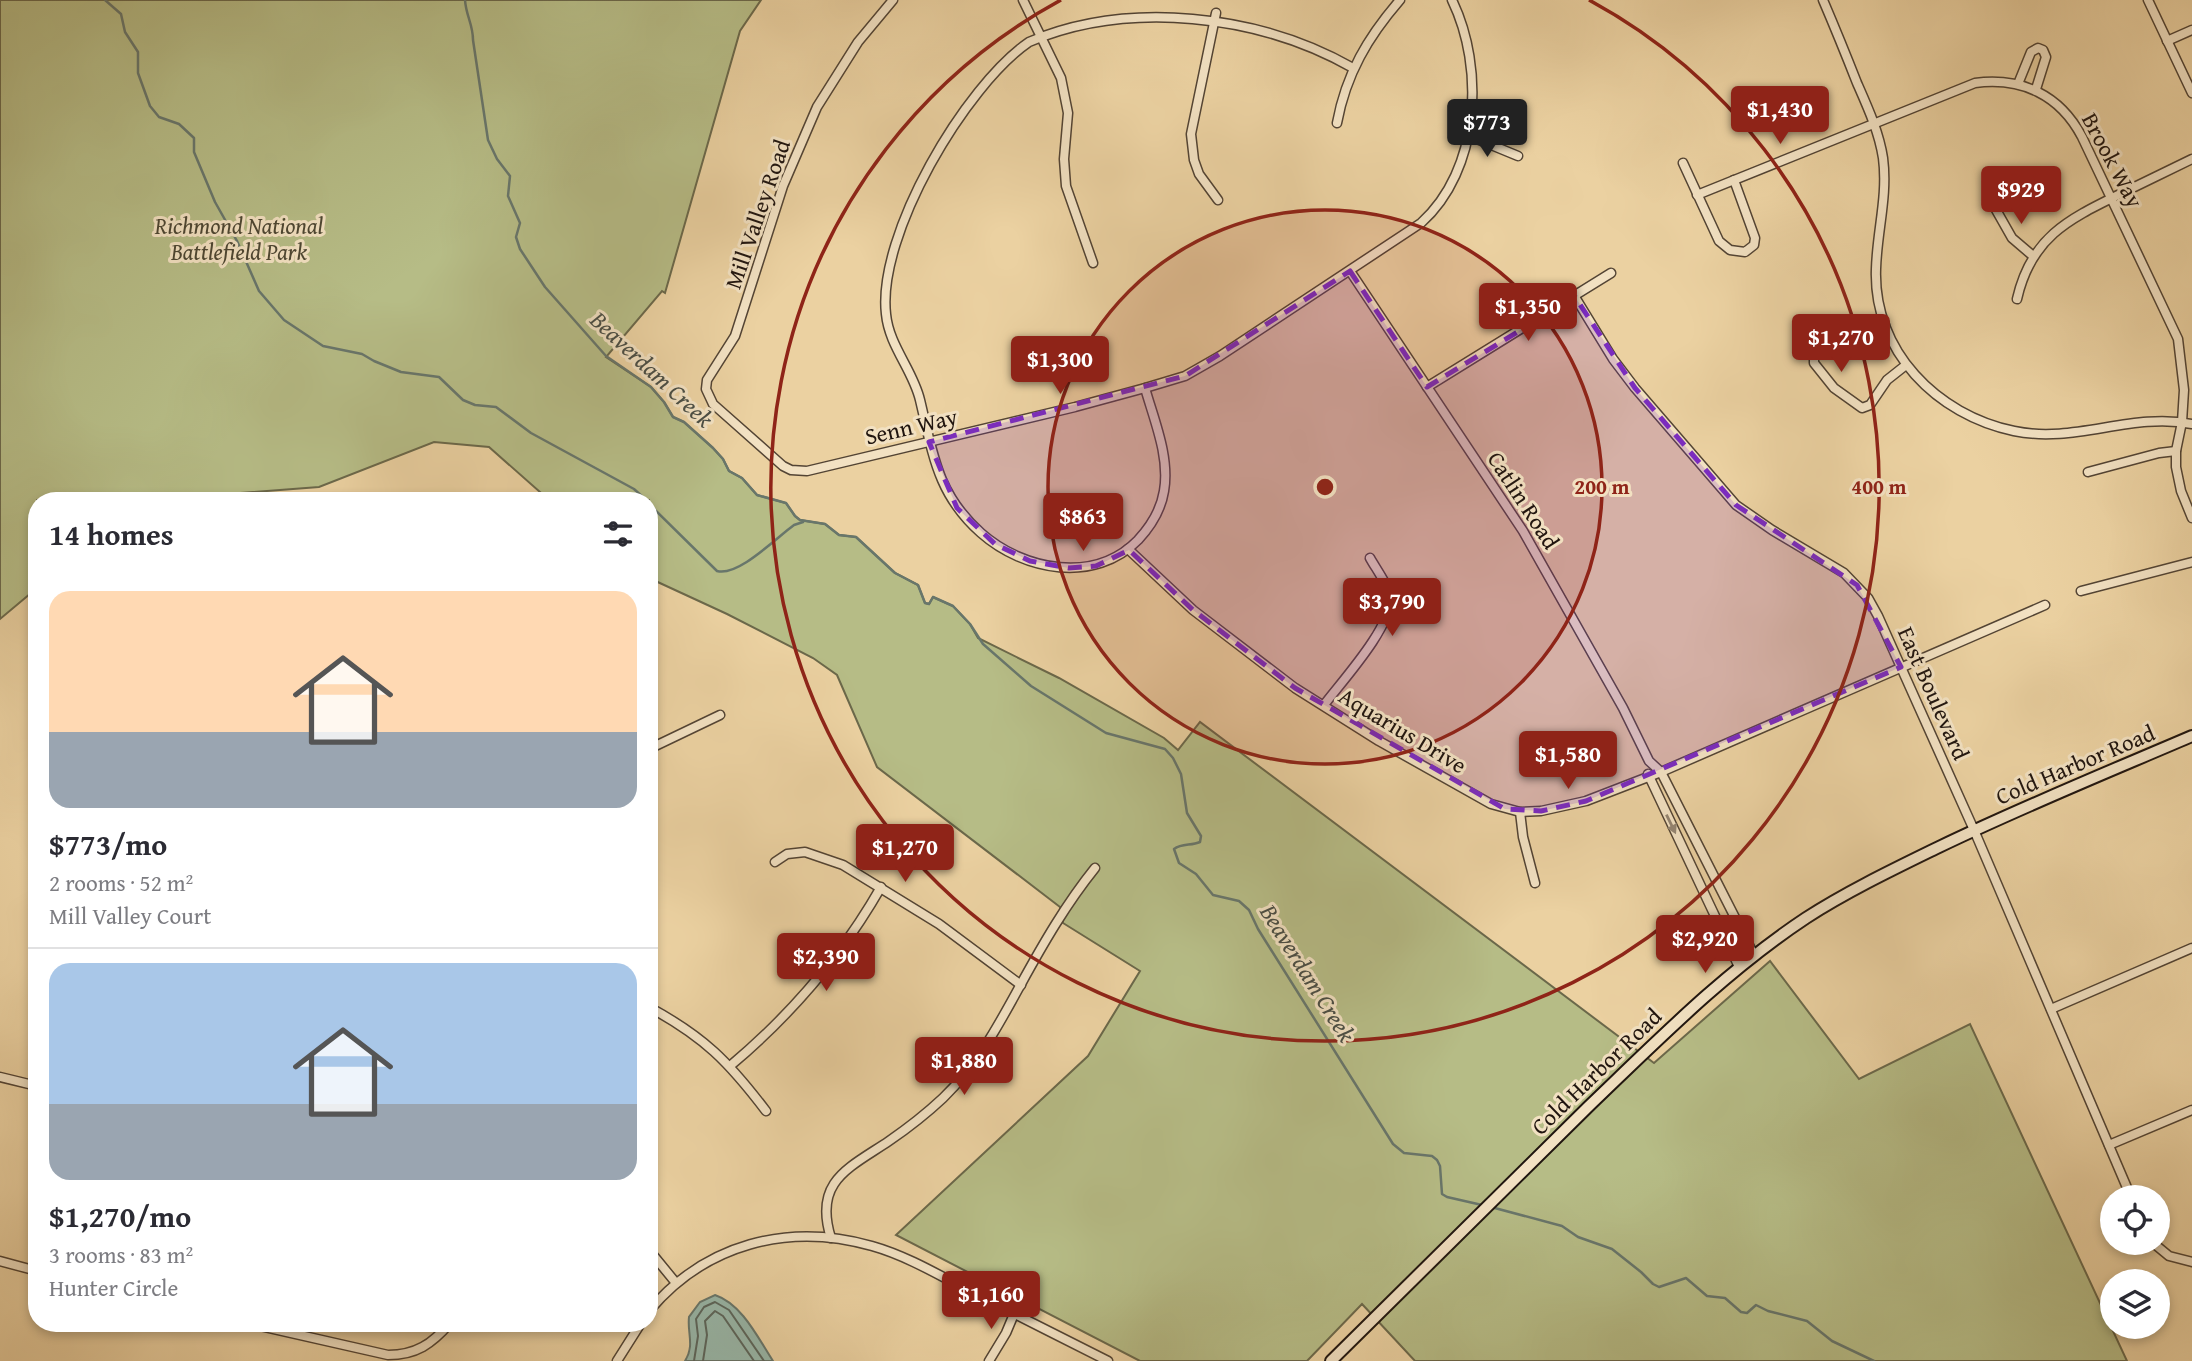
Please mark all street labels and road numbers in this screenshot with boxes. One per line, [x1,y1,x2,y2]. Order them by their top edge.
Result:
street label: Brook Way [2074,107,2152,214]
street label: Mill Valley Road [716,134,798,293]
street label: Senn Way [862,399,961,453]
street label: Catlin Road [1480,445,1568,556]
street label: East Boulevard [1890,621,1978,766]
street label: Aquarius Drive [1333,679,1473,781]
street label: Cold Harbor Road [1990,715,2160,812]
street label: Cold Harbor Road [1523,1000,1669,1142]

